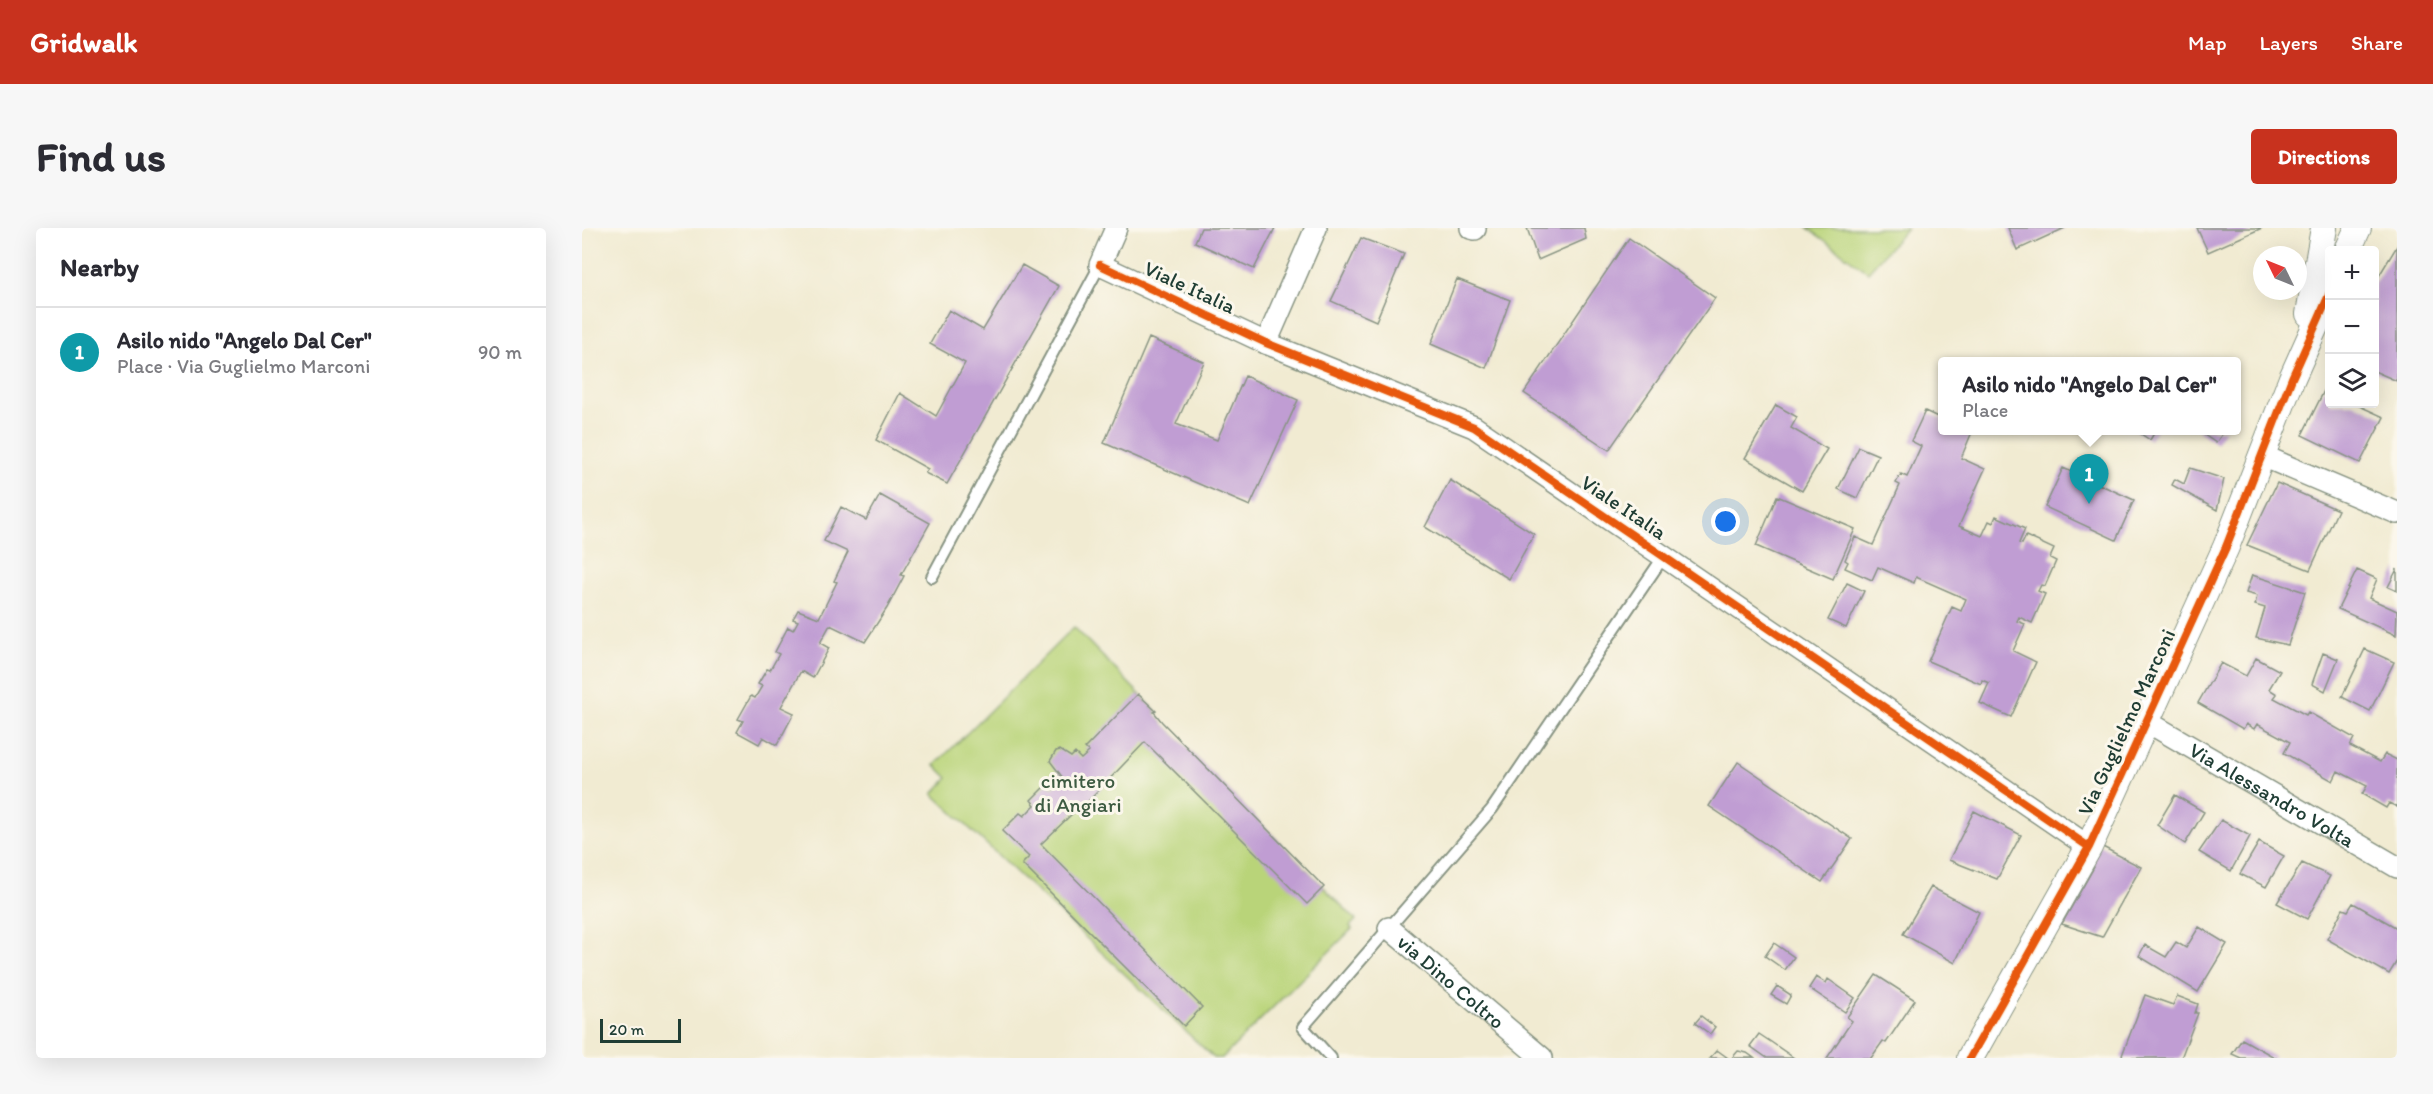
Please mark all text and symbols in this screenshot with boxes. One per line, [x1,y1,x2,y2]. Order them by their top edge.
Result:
text: Gridwalk [30,25,138,59]
text: Map [2188,30,2227,55]
text: Layers [2260,30,2318,55]
text: Share [2351,30,2403,55]
button: Directions [2251,129,2397,184]
text: Find us [36,131,166,182]
north arrow [2253,246,2307,300]
map controls [2325,246,2379,408]
button: + [2325,246,2379,300]
text: Nearby [60,251,139,283]
street label: Viale Italia [1140,255,1240,319]
button: − [2325,300,2379,354]
text: Asilo nido "Angelo Dal Cer" [117,327,372,354]
text: 1 [75,340,84,364]
text: 90 m [478,340,522,364]
text: Place · Via Guglielmo Marconi [117,354,370,378]
button: layers [2325,354,2379,408]
popup [1938,357,2241,435]
text: Asilo nido "Angelo Dal Cer" [1962,371,2217,398]
text: Place [1962,398,2008,422]
pin: 1 [2070,454,2108,504]
street label: Viale Italia [1577,469,1672,545]
your location [1711,507,1740,536]
street label: Via Guglielmo Marconi [2072,625,2180,819]
street label: Via Alessandro Volta [2185,737,2359,852]
park label: cimitero di Angiari [1034,768,1122,817]
street label: via Dino Coltro [1393,929,1510,1034]
scale bar [600,1016,681,1044]
text: 20 m [609,1020,644,1039]

